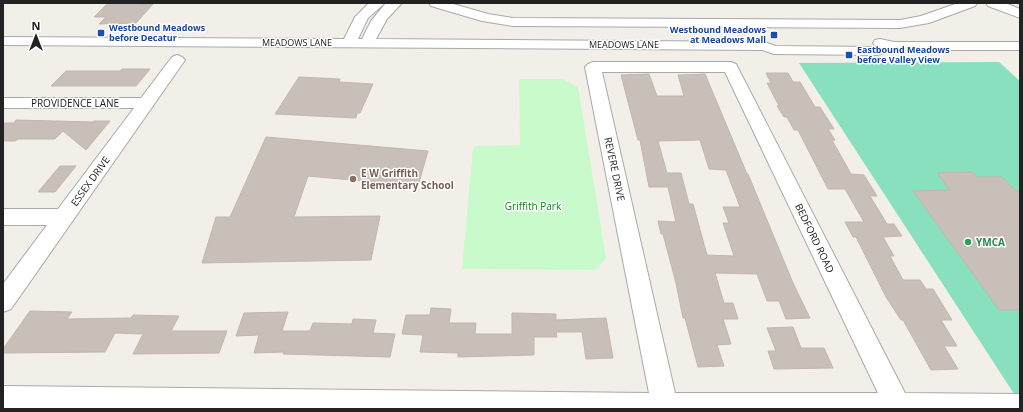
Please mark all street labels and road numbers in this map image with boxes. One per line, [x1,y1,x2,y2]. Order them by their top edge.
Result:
street label: MEADOWS LANE [262,36,332,49]
street label: MEADOWS LANE [589,38,659,51]
street label: PROVIDENCE LANE [31,96,119,110]
street label: REVERE DRIVE [601,136,629,202]
street label: ESSEX DRIVE [67,153,113,209]
street label: BEDFORD ROAD [792,201,838,275]

